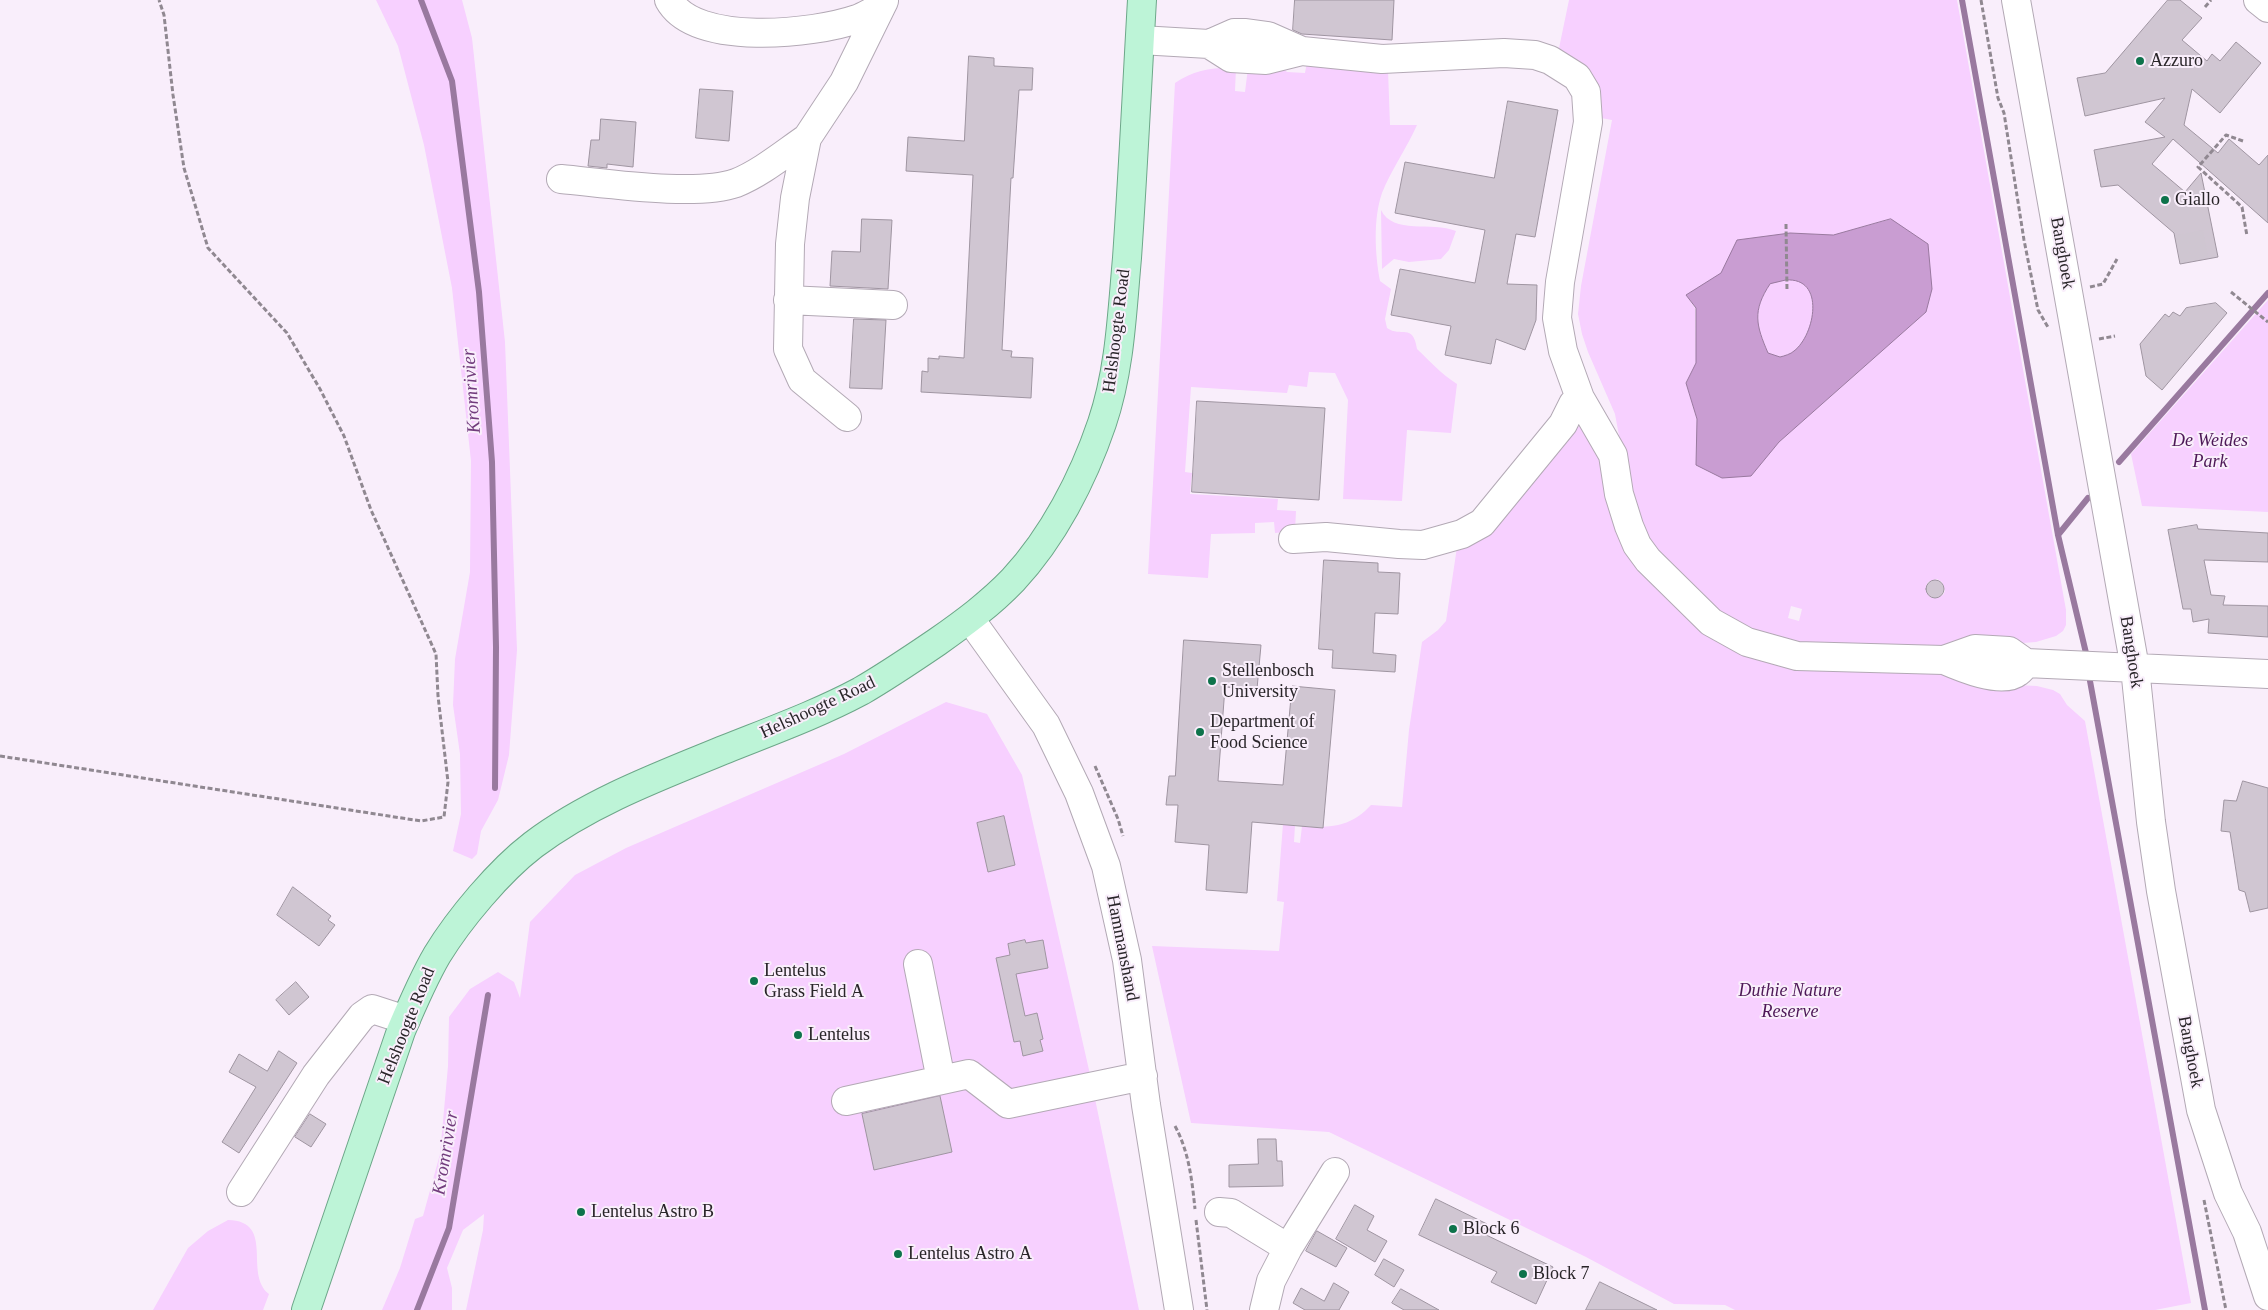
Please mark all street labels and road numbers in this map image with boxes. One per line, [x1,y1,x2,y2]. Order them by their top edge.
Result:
street label: Banghoek [2045,215,2079,291]
street label: Helshoogte Road [1099,268,1135,394]
street label: Banghoek [2115,614,2147,690]
street label: Helshoogte Road [757,672,879,744]
street label: Hammanshand [1101,893,1143,1003]
street label: Helshoogte Road [374,964,440,1088]
street label: Banghoek [2172,1014,2208,1090]

